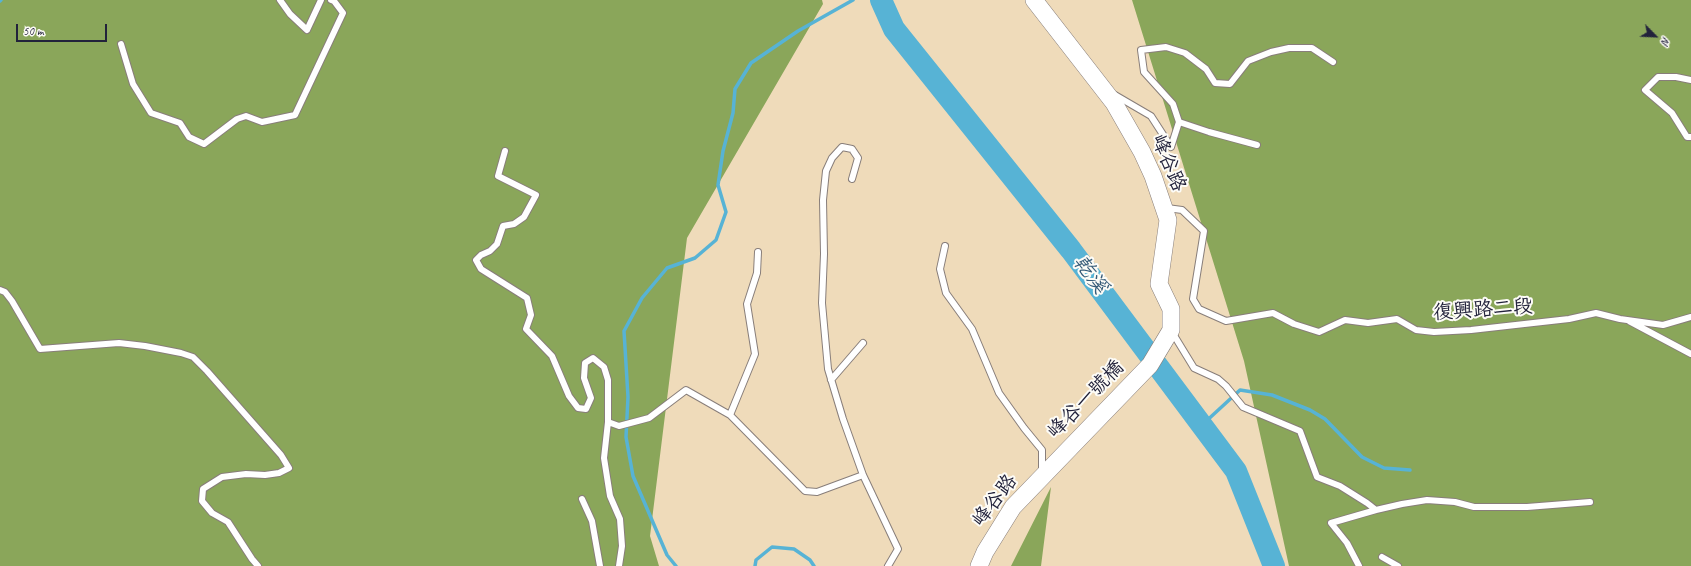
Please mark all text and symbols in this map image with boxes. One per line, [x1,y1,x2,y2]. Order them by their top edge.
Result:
scale bar [18,16,109,42]
north arrow [1635,16,1675,56]
text: 50 m [23,23,43,39]
text: N [1658,35,1674,47]
street label: 峰谷路 [1145,131,1191,195]
water label: 乾溪 [1067,251,1113,299]
street label: 復興路二段 [1432,295,1534,325]
street label: 峰谷一號橋 [1043,356,1129,444]
street label: 峰谷路 [967,470,1023,532]

